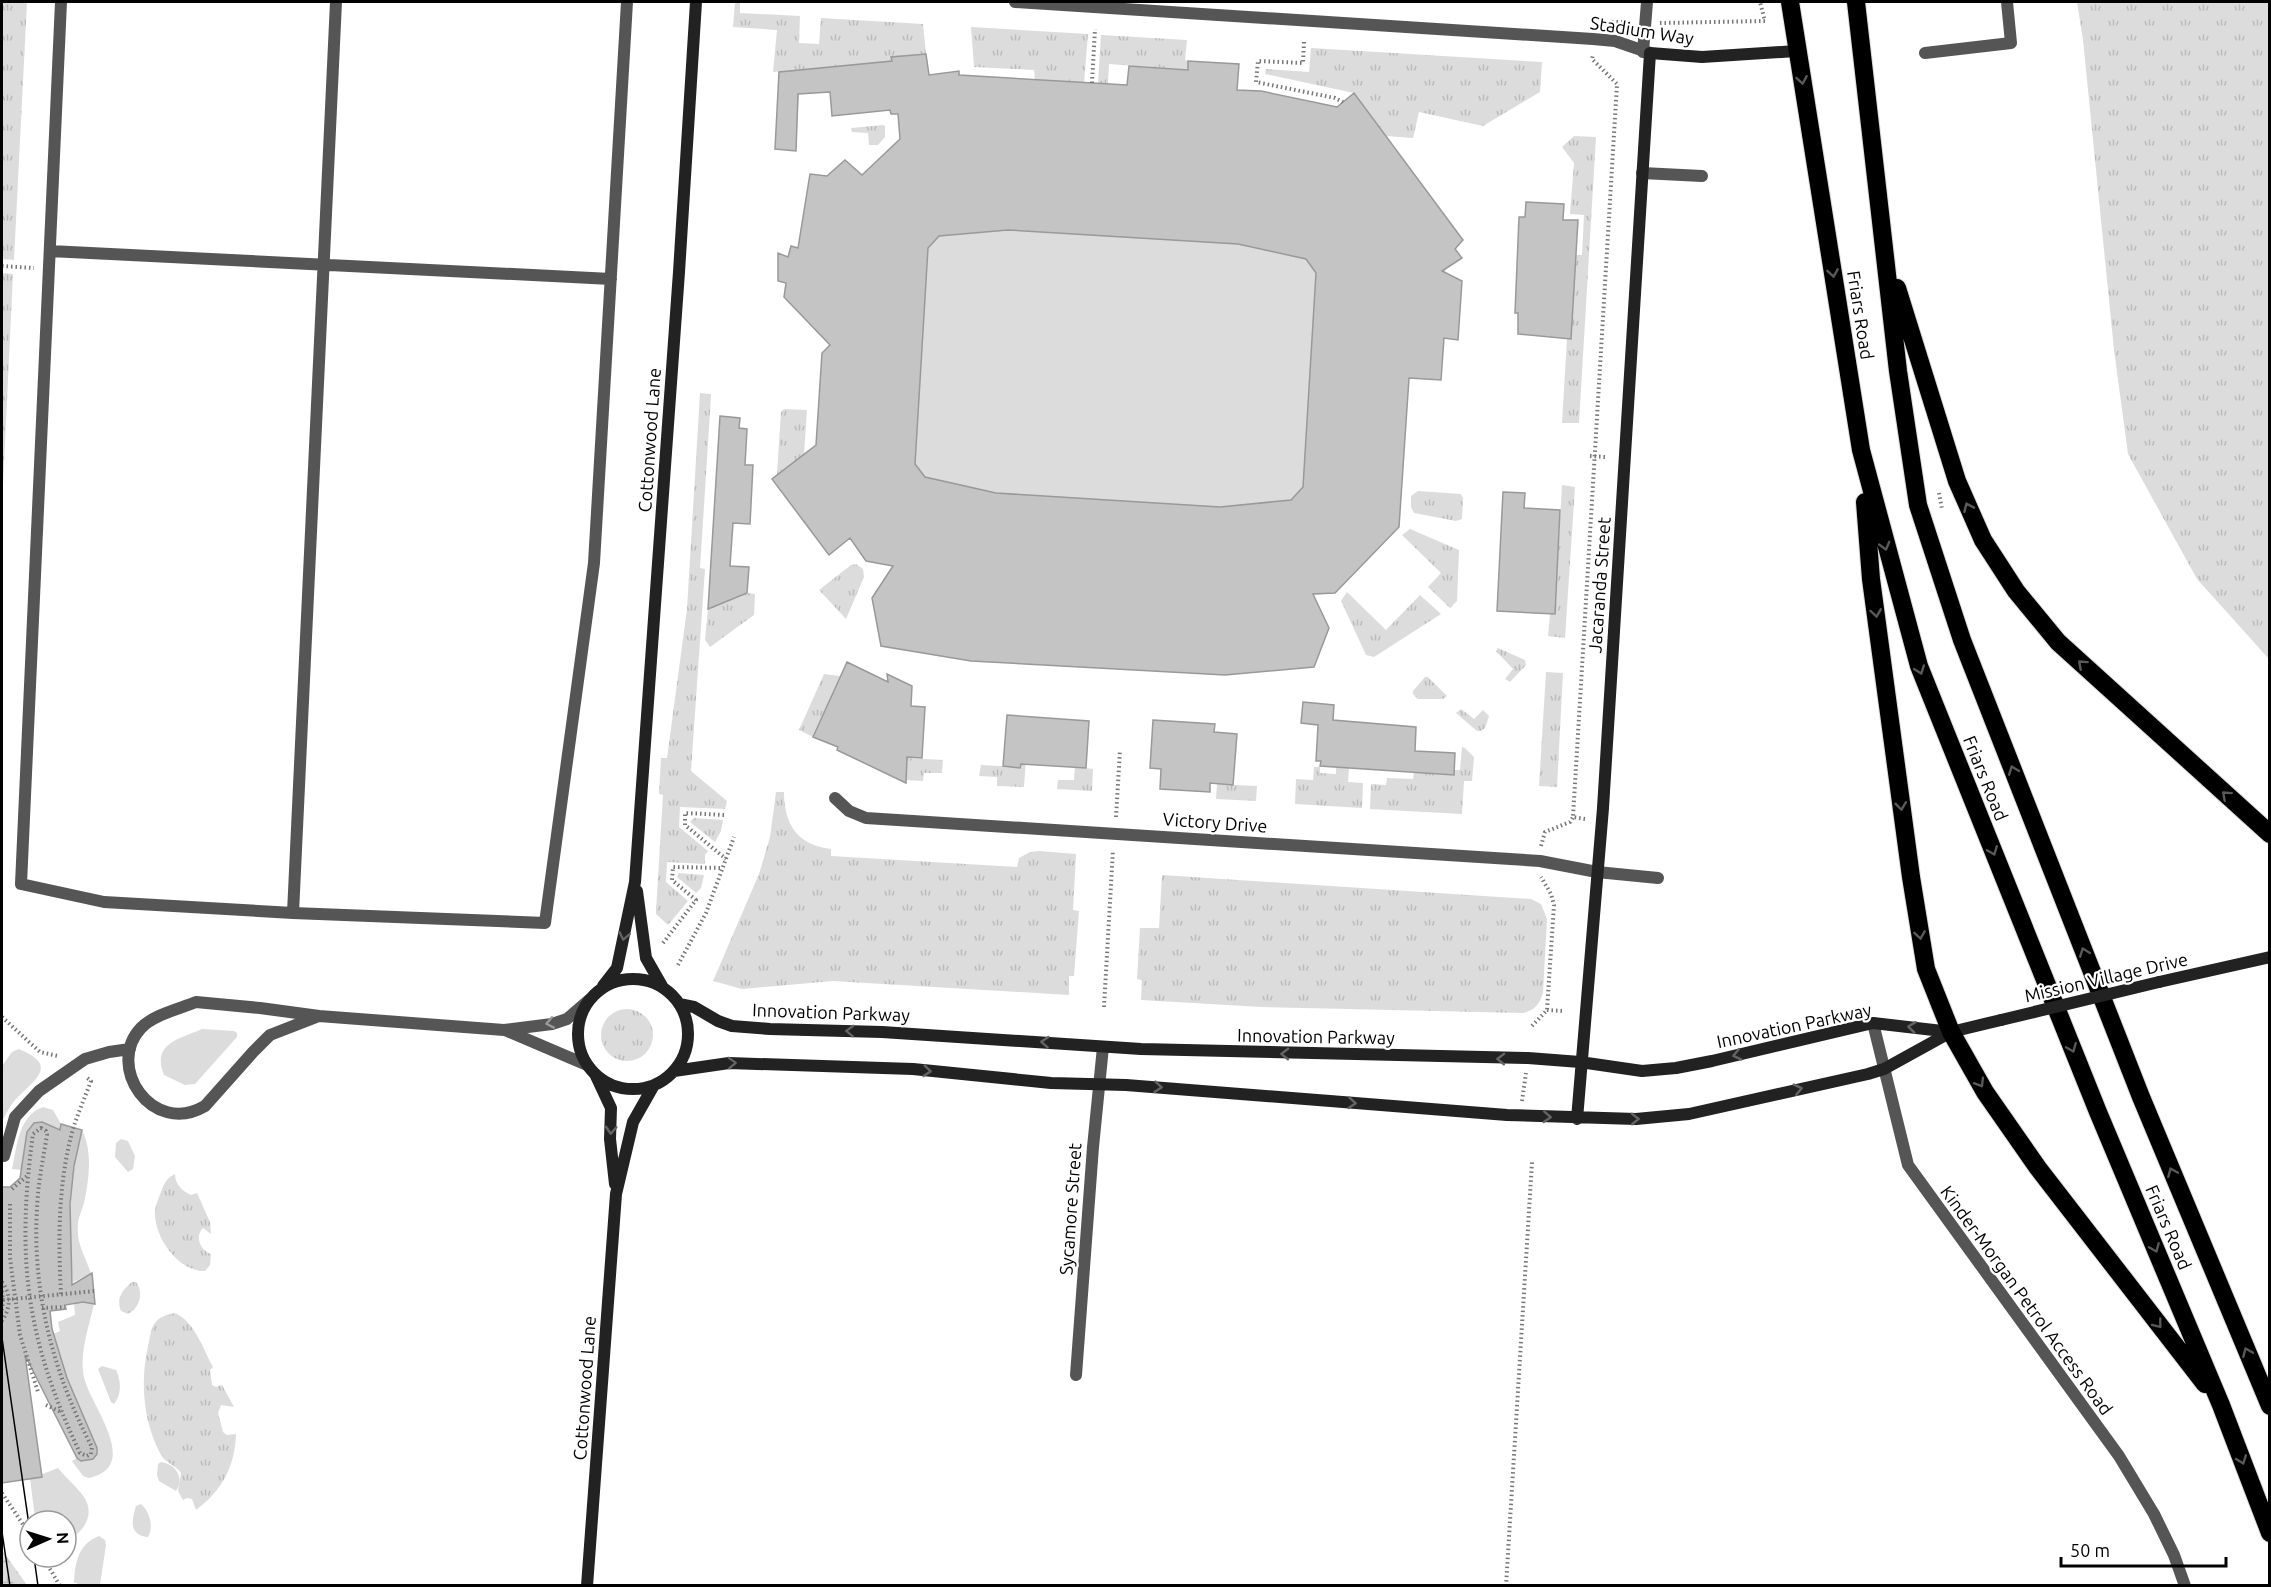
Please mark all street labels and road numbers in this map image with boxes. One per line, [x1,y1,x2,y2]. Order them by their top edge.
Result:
street label: Stadium Way [1589,12,1696,48]
street label: Friars Road [1844,269,1878,361]
street label: Cottonwood Lane [634,367,664,513]
street label: Jacaranda Street [1584,516,1614,654]
street label: Friars Road [1960,733,2012,823]
street label: Victory Drive [1162,808,1268,836]
street label: Mission Village Drive [2022,948,2190,1006]
street label: Innovation Parkway [752,999,910,1025]
street label: Innovation Parkway [1715,999,1874,1051]
street label: Innovation Parkway [1237,1025,1395,1047]
street label: Sycamore Street [1055,1142,1085,1276]
street label: Kinder-Morgan Petrol Access Road [1937,1182,2117,1418]
street label: Friars Road [2142,1182,2196,1272]
street label: Cottonwood Lane [569,1315,599,1461]

